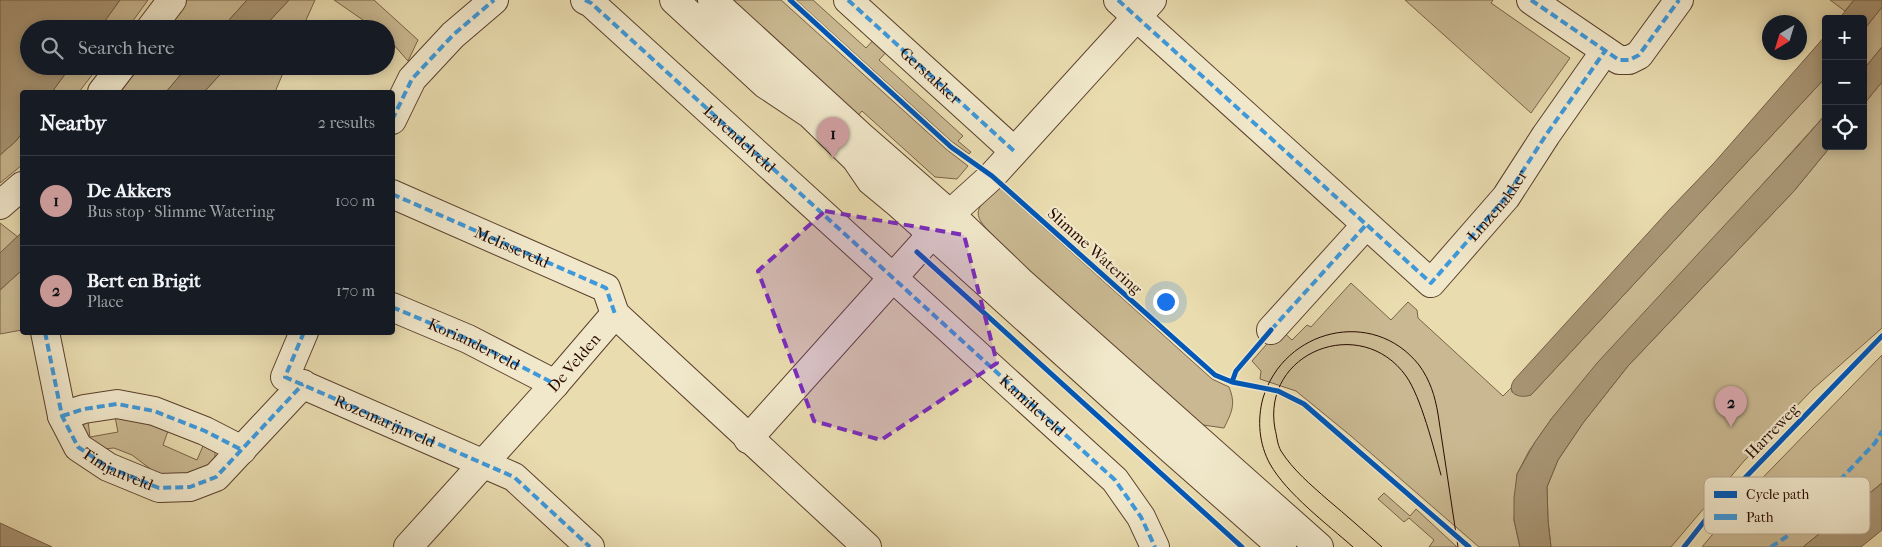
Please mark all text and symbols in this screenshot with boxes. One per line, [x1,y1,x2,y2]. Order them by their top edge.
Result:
north arrow [1762,15,1807,60]
map controls [1822,15,1867,150]
button: + [1822,15,1867,60]
search box [20,20,395,75]
icon: search [38,34,66,62]
text: Search here [78,37,174,59]
street label: Gerstakker [896,43,966,108]
button: − [1822,60,1867,105]
street label: Lavendelveld [700,101,780,176]
button: locate [1822,105,1867,150]
text: Nearby [40,111,106,135]
text: 2 results [318,113,375,132]
pin: 1 [817,117,849,158]
street label: Linzenakker [1463,166,1531,245]
text: De Akkers [87,180,171,202]
text: 1 [53,191,59,210]
text: 100 m [335,191,375,210]
text: Bus stop · Slimme Watering [87,202,275,221]
street label: Slimme Watering [1044,204,1146,299]
street label: Melisseveld [472,222,552,272]
text: Bert en Brigit [87,270,201,292]
text: 2 [52,281,60,300]
text: 170 m [336,281,375,300]
your location [1153,289,1179,315]
text: Place [87,292,123,311]
street label: Korianderveld [425,314,524,374]
street label: De Velden [543,329,604,396]
street label: Kamilleveld [996,370,1070,440]
pin: 2 [1715,386,1747,427]
street label: Rozemarijnveld [332,390,439,451]
street label: Harreweg [1741,399,1803,463]
street label: Timjanveld [78,443,156,494]
legend [1704,477,1870,534]
text: Cycle path [1746,486,1810,503]
text: Path [1746,509,1774,526]

